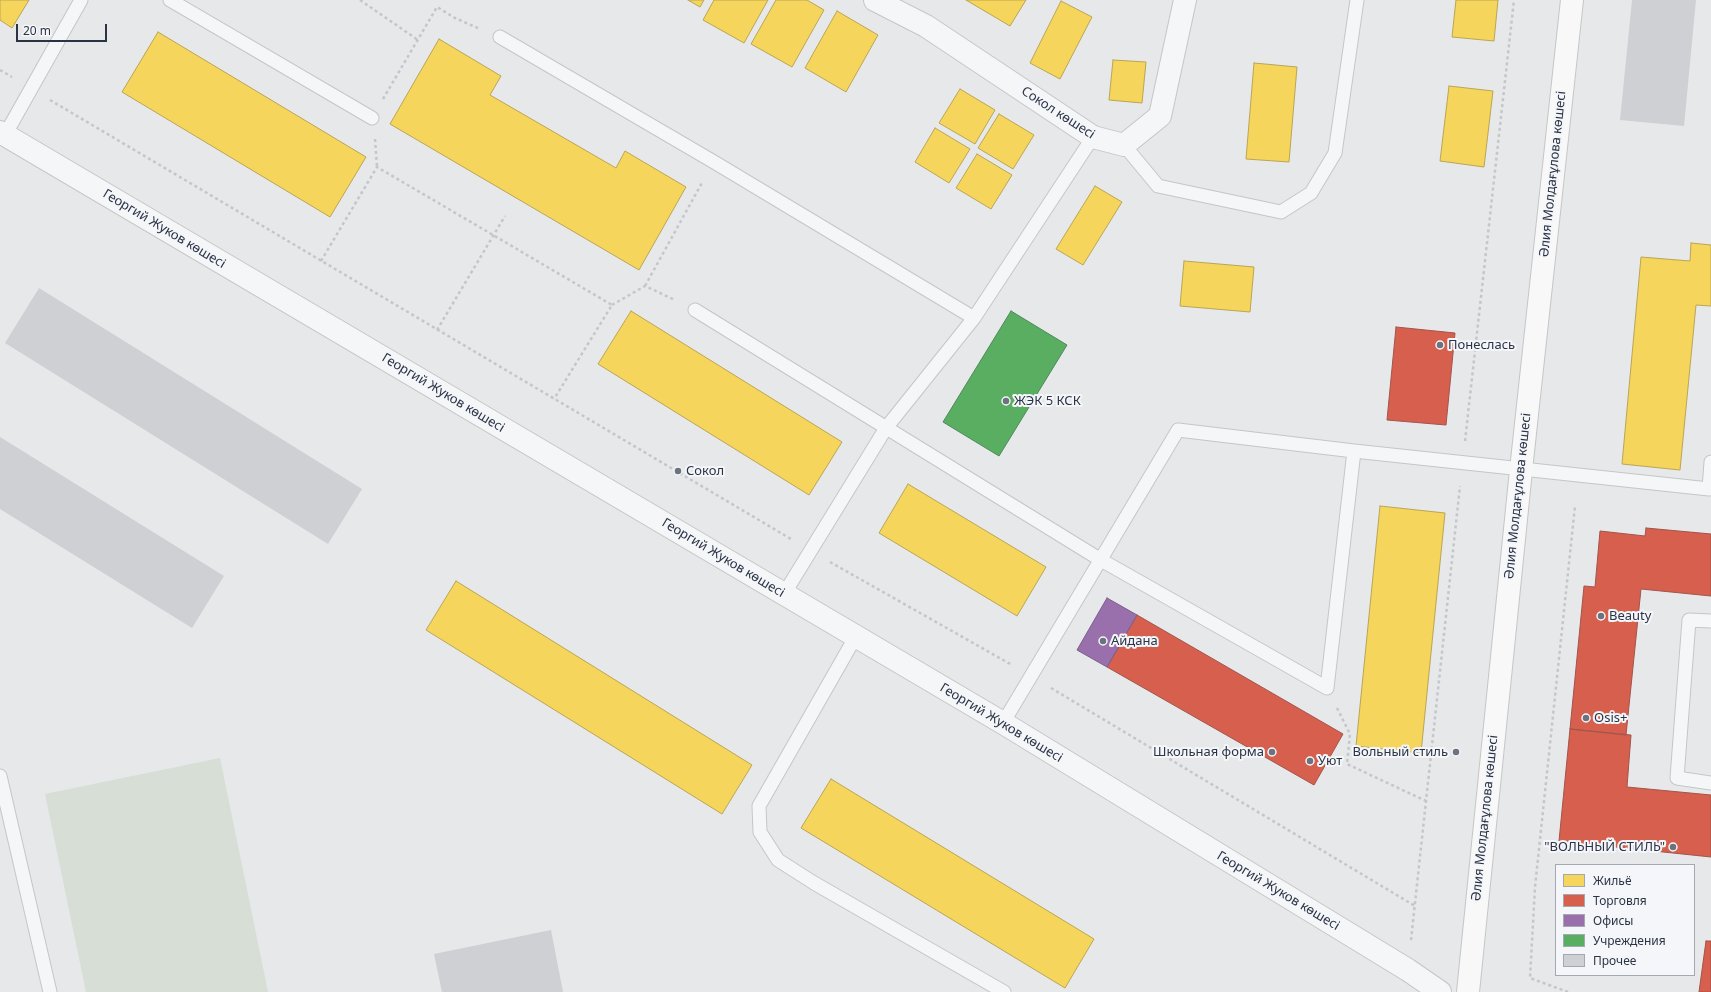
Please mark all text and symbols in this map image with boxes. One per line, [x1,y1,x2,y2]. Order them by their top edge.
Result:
scale bar [18,16,109,42]
text: 20 m [23,22,51,39]
street label: Сокол көшесі [1018,83,1098,143]
street label: Әлия Молдағұлова көшесі [1537,90,1569,258]
street label: Георгий Жуков көшесі [100,186,228,272]
place label: Понеслась [1448,337,1515,353]
marker: Понеслась [1435,340,1445,350]
street label: Георгий Жуков көшесі [379,350,507,436]
place label: ЖЭК 5 КСК [1014,393,1081,409]
marker: ЖЭК 5 КСК [1001,396,1011,406]
street label: Әлия Молдағұлова көшесі [1502,412,1534,580]
place label: Сокол [686,463,724,479]
marker: Сокол [673,466,683,476]
street label: Георгий Жуков көшесі [659,515,787,601]
place label: Beauty [1609,608,1651,624]
marker: Beauty [1596,611,1606,621]
place label: Айдана [1111,633,1158,649]
marker: Айдана [1098,636,1108,646]
street label: Георгий Жуков көшесі [937,680,1065,766]
place label: Osis+ [1594,710,1627,726]
marker: Osis+ [1581,713,1591,723]
street label: Әлия Молдағұлова көшесі [1469,734,1501,902]
place label: Школьная форма [1153,744,1264,760]
place label: Вольный стиль [1353,744,1448,760]
marker: Школьная форма [1267,747,1277,757]
marker: Вольный стиль [1451,747,1461,757]
place label: Уют [1318,753,1342,769]
marker: Уют [1305,756,1315,766]
place label: "ВОЛЬНЫЙ СТИЛЬ" [1544,839,1665,855]
marker: "ВОЛЬНЫЙ СТИЛЬ" [1668,842,1678,852]
street label: Георгий Жуков көшесі [1214,848,1342,934]
legend [1555,864,1695,976]
text: Жильё [1593,872,1632,889]
text: Торговля [1593,892,1647,909]
text: Офисы [1593,912,1633,929]
text: Учреждения [1593,932,1666,949]
text: Прочее [1593,952,1636,969]

